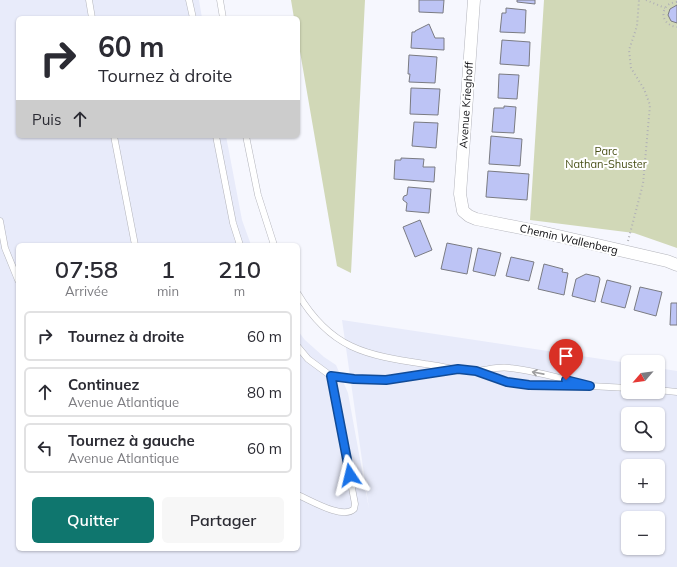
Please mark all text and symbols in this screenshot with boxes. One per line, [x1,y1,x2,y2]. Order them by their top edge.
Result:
text: 60 m [98,29,164,64]
icon: right [32,32,84,84]
street label: Avenue Krieghoff [456,61,476,149]
text: Tournez à droite [98,64,232,87]
icon: ahead [69,108,91,130]
text: Puis [32,110,61,129]
park label: Parc Nathan-Shuster [565,144,647,171]
street label: Chemin Wallenberg [518,221,620,257]
text: 07:58 [55,254,118,284]
text: 1 [161,254,175,284]
text: 210 [218,254,261,284]
text: Arrivée [65,283,108,299]
text: min [157,283,179,299]
text: m [234,283,245,299]
icon: right [34,325,56,347]
text: Tournez à droite [68,327,184,346]
text: 60 m [247,327,282,346]
pin [549,339,583,380]
icon: arrive [555,345,577,367]
north arrow [621,355,665,399]
map controls [621,355,665,555]
one-way arrow [532,369,545,377]
text: Continuez [68,375,139,394]
icon: ahead [34,381,56,403]
text: 80 m [247,383,282,402]
text: Avenue Atlantique [68,394,179,410]
button: search [621,407,665,451]
text: Tournez à gauche [68,431,195,450]
icon: left [34,437,56,459]
text: 60 m [247,439,282,458]
text: Avenue Atlantique [68,450,179,466]
position arrow [329,454,371,496]
button: + [621,459,665,503]
button: Quitter [32,497,154,543]
button: Partager [162,497,284,543]
button: − [621,511,665,555]

